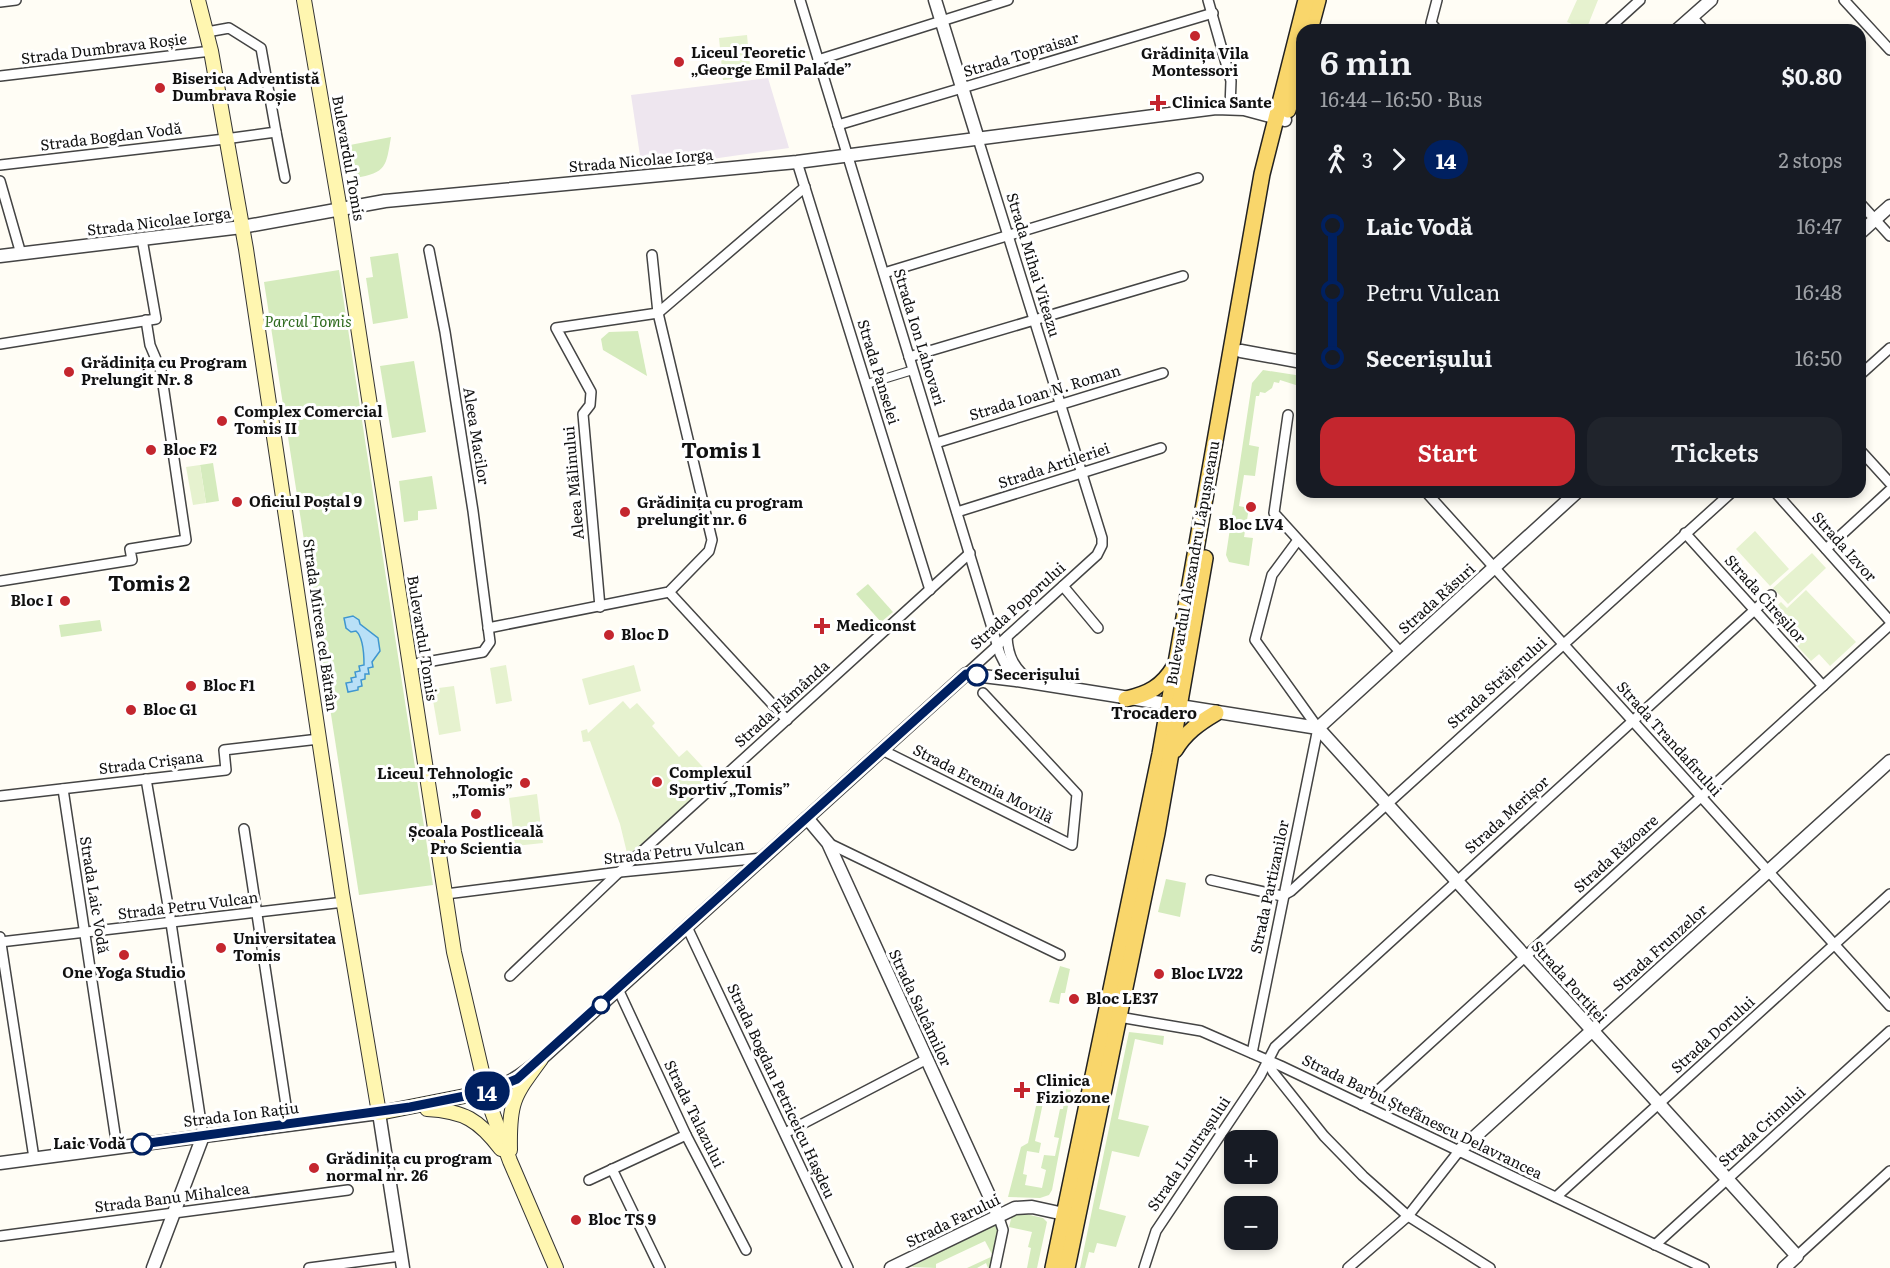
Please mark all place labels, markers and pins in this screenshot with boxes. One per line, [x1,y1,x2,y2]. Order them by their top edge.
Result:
marker: Grădinița Vila Montessori [1188,29,1202,43]
place label: Liceul Teoretic „George Emil Palade” [691,40,852,80]
place label: Grădinița Vila Montessori [1141,41,1249,81]
marker: Liceul Teoretic „George Emil Palade” [672,55,686,69]
place label: Biserica Adventistă Dumbrava Roșie [172,66,320,106]
marker: Biserica Adventistă Dumbrava Roșie [153,81,167,95]
place label: Clinica Sante [1172,90,1272,113]
marker: Clinica Sante [1149,94,1167,112]
place label: Grădinița cu Program Prelungit Nr. 8 [81,350,247,390]
marker: Grădinița cu Program Prelungit Nr. 8 [62,365,76,379]
place label: Complex Comercial Tomis II [234,399,383,439]
marker: Complex Comercial Tomis II [215,414,229,428]
place label: Bloc F2 [163,437,217,460]
marker: Bloc F2 [144,443,158,457]
place label: Oficiul Poștal 9 [249,489,362,512]
place label: Grădinița cu program prelungit nr. 6 [637,490,803,530]
marker: Oficiul Poștal 9 [230,495,244,509]
marker: Bloc LV4 [1244,500,1258,514]
marker: Grădinița cu program prelungit nr. 6 [618,505,632,519]
place label: Bloc LV4 [1219,512,1283,535]
place label: Bloc I [11,588,53,611]
marker: Bloc I [58,594,72,608]
place label: Mediconst [836,613,916,636]
marker: Mediconst [813,617,831,635]
place label: Bloc D [621,622,669,645]
marker: Bloc D [602,628,616,642]
place label: Secerișului [994,662,1081,685]
marker: Secerișului [966,664,988,686]
place label: Bloc F1 [203,673,255,696]
marker: Bloc F1 [184,679,198,693]
place label: Bloc G1 [143,697,197,720]
marker: Bloc G1 [124,703,138,717]
place label: Complexul Sportiv „Tomis” [669,760,790,800]
place label: Liceul Tehnologic „Tomis” [377,761,513,801]
marker: Complexul Sportiv „Tomis” [650,775,664,789]
marker: Liceul Tehnologic „Tomis” [518,776,532,790]
marker: Școala Postliceală Pro Scientia [469,807,483,821]
place label: Școala Postliceală Pro Scientia [408,819,544,859]
place label: Universitatea Tomis [233,926,337,966]
marker: Universitatea Tomis [214,941,228,955]
marker: One Yoga Studio [117,948,131,962]
place label: One Yoga Studio [62,960,186,983]
place label: Bloc LV22 [1171,961,1243,984]
marker: Bloc LV22 [1152,967,1166,981]
place label: Bloc LE37 [1086,986,1159,1009]
marker: Bloc LE37 [1067,992,1081,1006]
unlabelled marker [592,996,610,1014]
place label: Clinica Fiziozone [1036,1068,1110,1108]
marker: Clinica Fiziozone [1013,1081,1031,1099]
place label: Laic Vodă [53,1131,126,1154]
marker: Laic Vodă [131,1133,153,1155]
place label: Grădinița cu program normal nr. 26 [326,1146,492,1186]
marker: Grădinița cu program normal nr. 26 [307,1161,321,1175]
place label: Bloc TS 9 [588,1207,657,1230]
marker: Bloc TS 9 [569,1213,583,1227]

